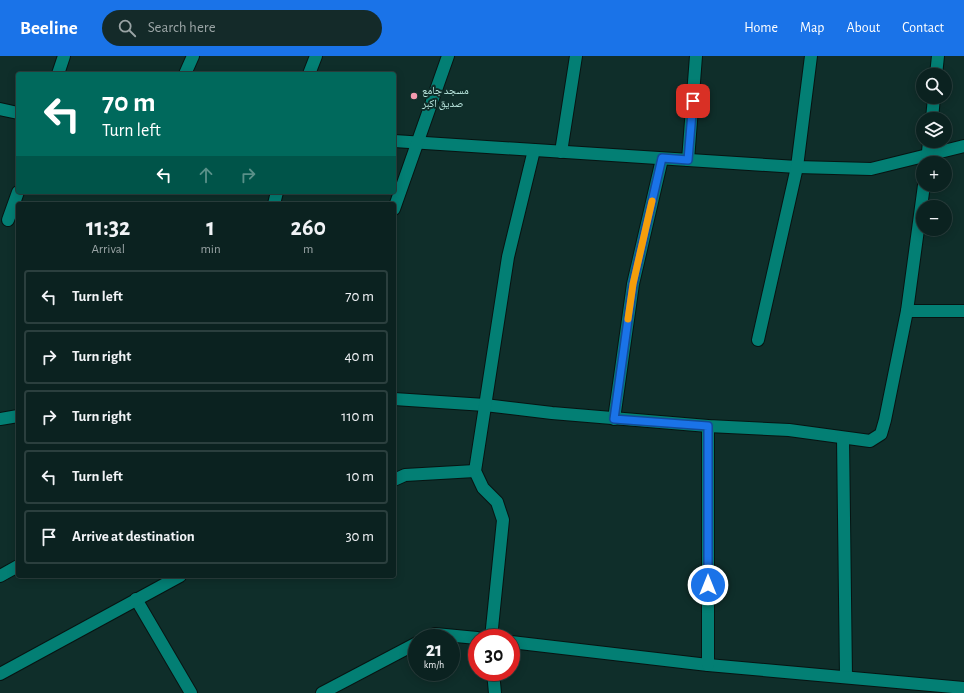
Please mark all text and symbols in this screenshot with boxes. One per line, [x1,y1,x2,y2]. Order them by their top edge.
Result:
search box [102,10,382,46]
icon: search [116,17,138,39]
text: Beeline [20,19,78,38]
text: Search here [148,20,216,35]
text: Home [744,21,778,35]
text: Map [800,21,824,35]
text: About [846,21,880,35]
text: Contact [902,21,944,35]
map controls [916,68,952,236]
button: search [916,68,952,104]
pin [676,84,710,118]
place label: مسجد جامع صدیق اکبر [421,85,469,110]
icon: left [36,88,88,140]
text: 70 m [102,89,156,117]
icon: arrive [682,90,704,112]
marker: مسجد جامع صدیق اکبر [409,91,419,101]
button: layers [916,112,952,148]
text: Turn left [102,122,161,140]
button: + [916,156,952,192]
icon: left [153,164,175,186]
icon: ahead [195,164,217,186]
icon: right [237,164,259,186]
button: − [916,200,952,236]
text: 11:32 [86,216,130,240]
text: 1 [206,216,215,240]
text: 260 [291,216,326,240]
text: Arrival [91,243,125,256]
text: min [200,243,221,256]
text: m [303,243,314,256]
icon: left [38,286,60,308]
text: Turn left [72,289,123,304]
text: 70 m [345,289,374,304]
icon: right [38,346,60,368]
text: Turn right [72,349,131,364]
text: 40 m [344,349,374,364]
icon: right [38,406,60,428]
text: Turn right [72,409,131,424]
text: 110 m [341,409,374,424]
icon: left [38,466,60,488]
text: Turn left [72,469,123,484]
text: 10 m [346,469,374,484]
icon: arrive [38,526,60,548]
text: Arrive at destination [72,529,195,544]
text: 30 m [345,529,374,544]
position arrow [687,564,729,606]
speed limit sign: 30 [468,629,520,681]
text: 21 [426,640,442,660]
text: km/h [424,660,444,670]

